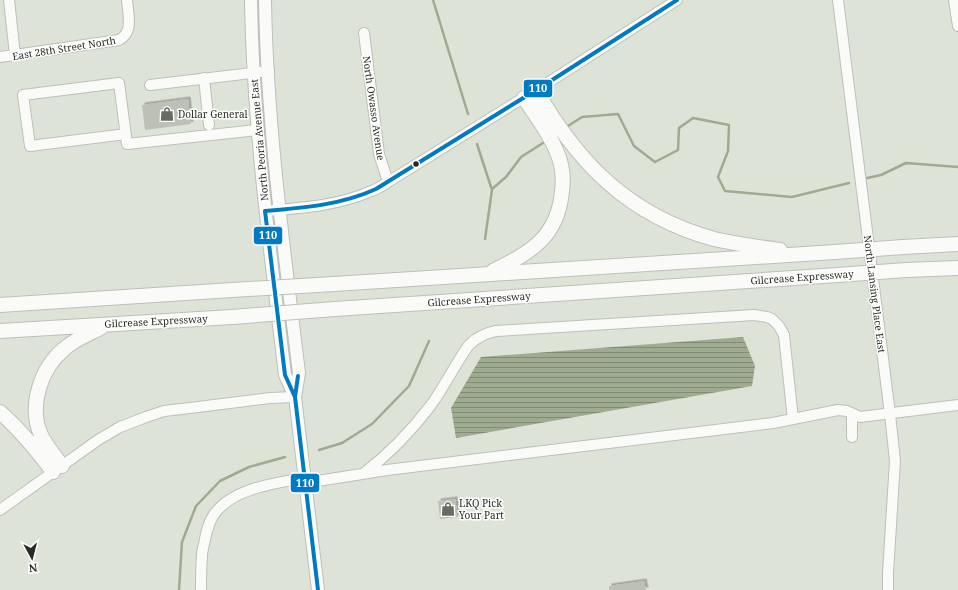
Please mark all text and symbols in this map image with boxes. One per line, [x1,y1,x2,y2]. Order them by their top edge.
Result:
street label: East 28th Street North [11,33,117,63]
street label: North Owasso Avenue [360,55,388,161]
street label: North Peoria Avenue East [247,78,271,201]
line badge: 110 [523,79,553,98]
text: 110 [529,80,547,95]
shop icon: Dollar General [159,106,175,122]
place label: Dollar General [178,107,248,121]
unlabelled marker [411,159,421,169]
line badge: 110 [253,226,283,245]
text: 110 [259,227,277,242]
street label: North Lansing Place East [861,234,889,354]
street label: Gilcrease Expressway [750,266,854,288]
street label: Gilcrease Expressway [427,288,531,310]
street label: Gilcrease Expressway [104,311,208,331]
line badge: 110 [290,473,320,493]
text: 110 [296,475,314,490]
place label: LKQ Pick Your Part [458,496,504,522]
shop icon: LKQ Pick Your Part [440,501,456,517]
north arrow [12,538,52,578]
text: N [28,560,38,576]

